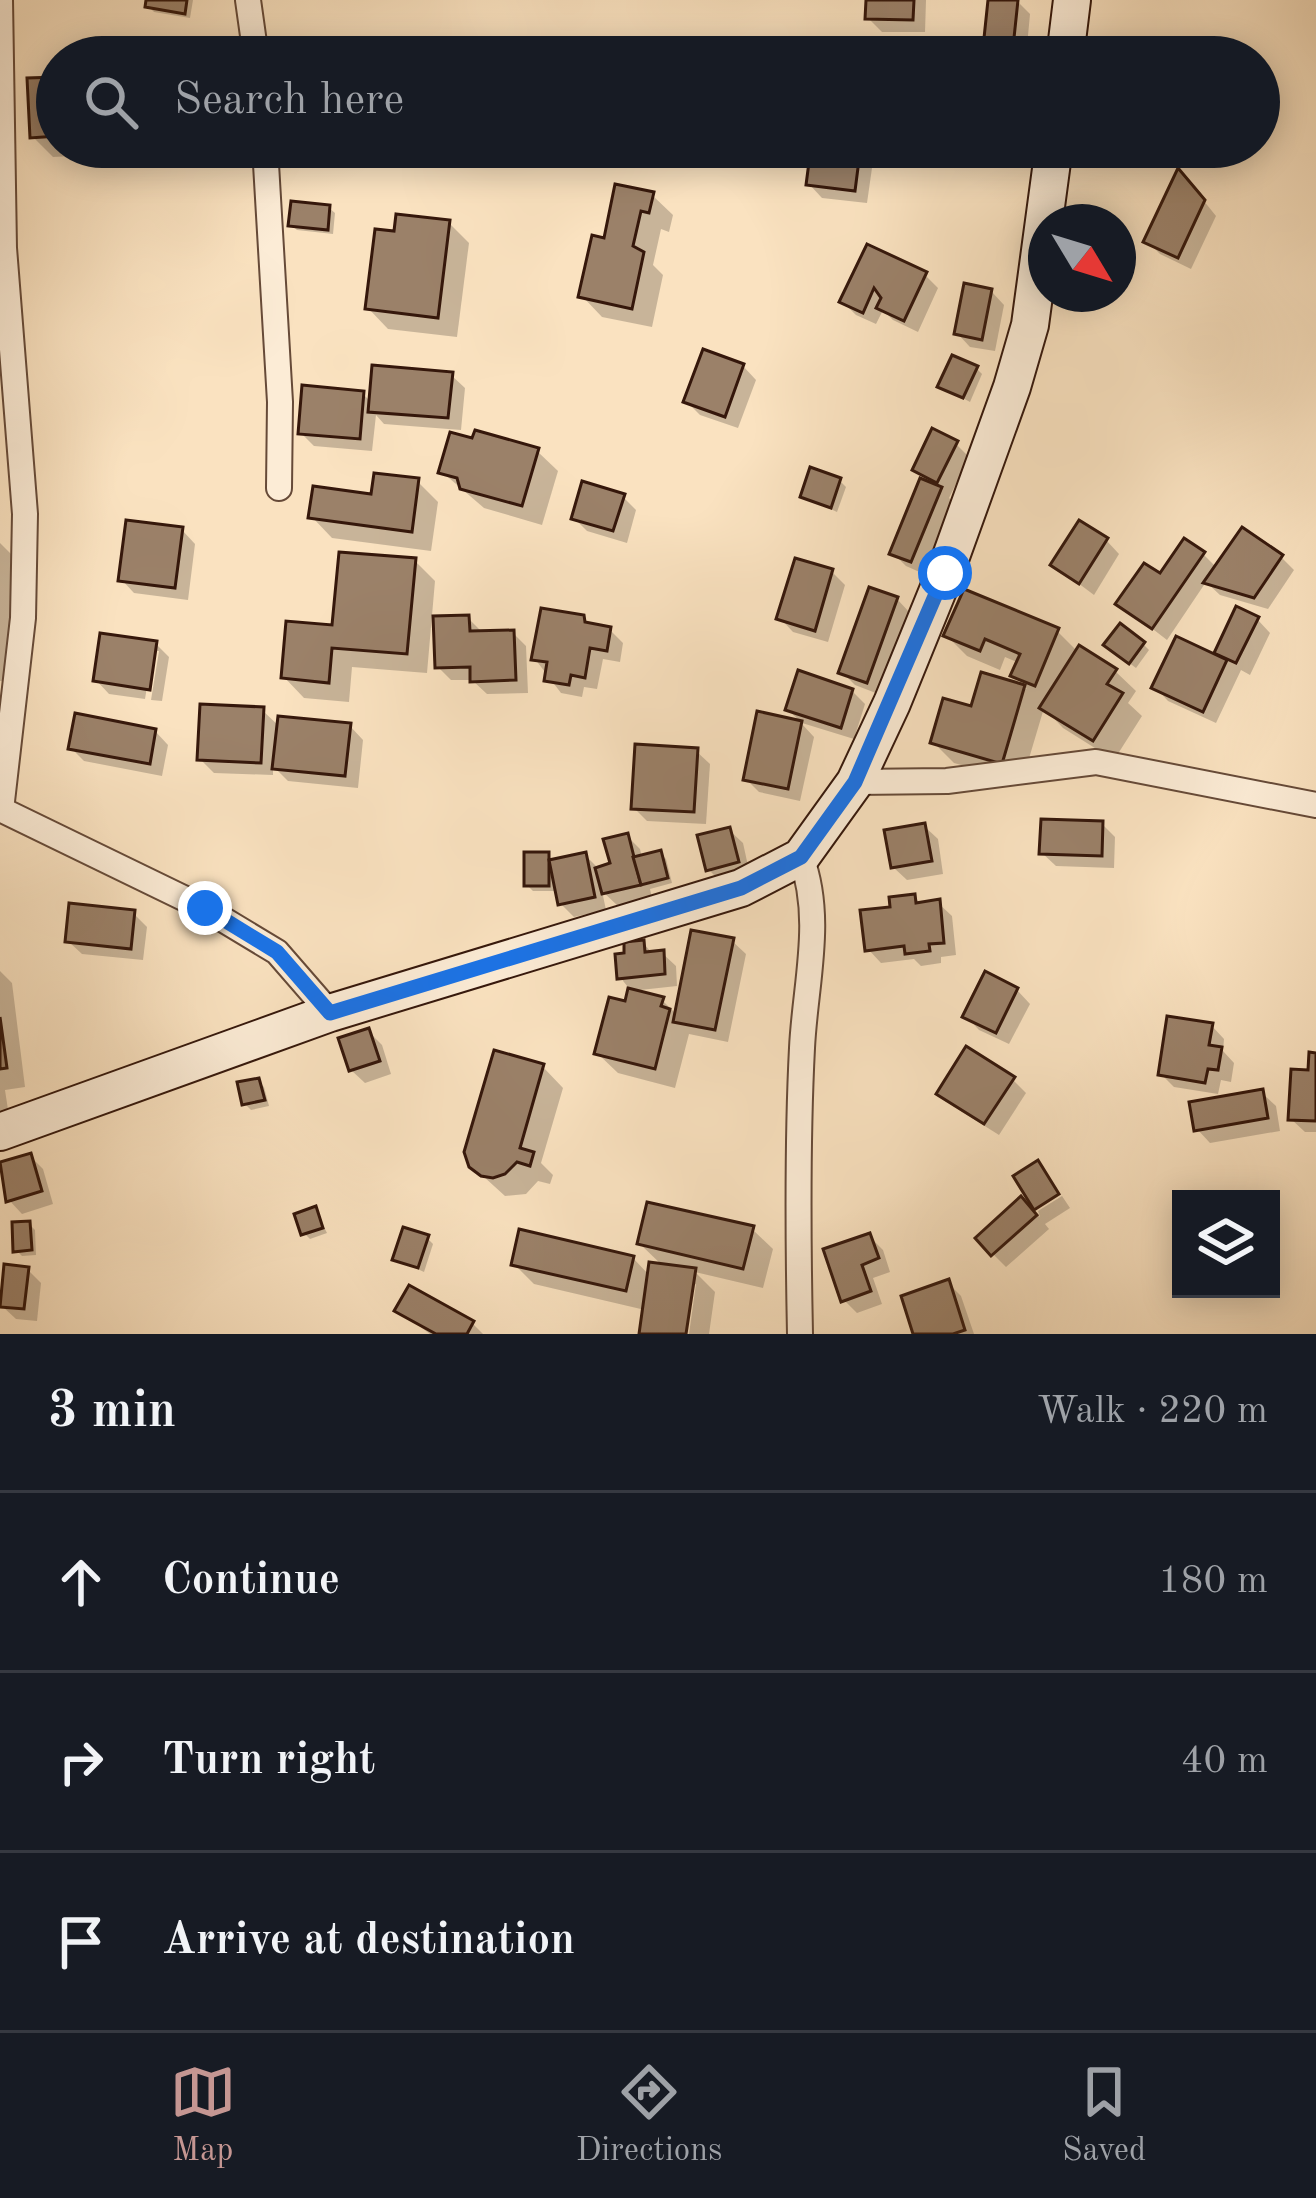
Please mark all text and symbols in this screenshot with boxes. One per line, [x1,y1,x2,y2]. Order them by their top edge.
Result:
search box [36,36,1280,168]
icon: search [78,69,144,135]
text: Search here [174,79,404,124]
north arrow [1028,204,1136,312]
route start [918,546,972,600]
route end [178,881,232,935]
map controls [1172,1190,1280,1298]
button: layers [1172,1190,1280,1298]
text: 3 min [48,1387,176,1438]
text: Walk · 220 m [1037,1392,1268,1431]
icon: ahead [48,1549,114,1615]
text: Continue [162,1559,340,1604]
text: 180 m [1158,1562,1268,1601]
icon: right [48,1729,114,1795]
text: Turn right [162,1739,375,1784]
text: 40 m [1181,1742,1268,1781]
icon: arrive [48,1909,114,1975]
text: Arrive at destination [162,1919,575,1964]
tab: Map [170,2059,236,2172]
tab: Directions [576,2059,722,2172]
tab: Saved [1062,2059,1146,2172]

